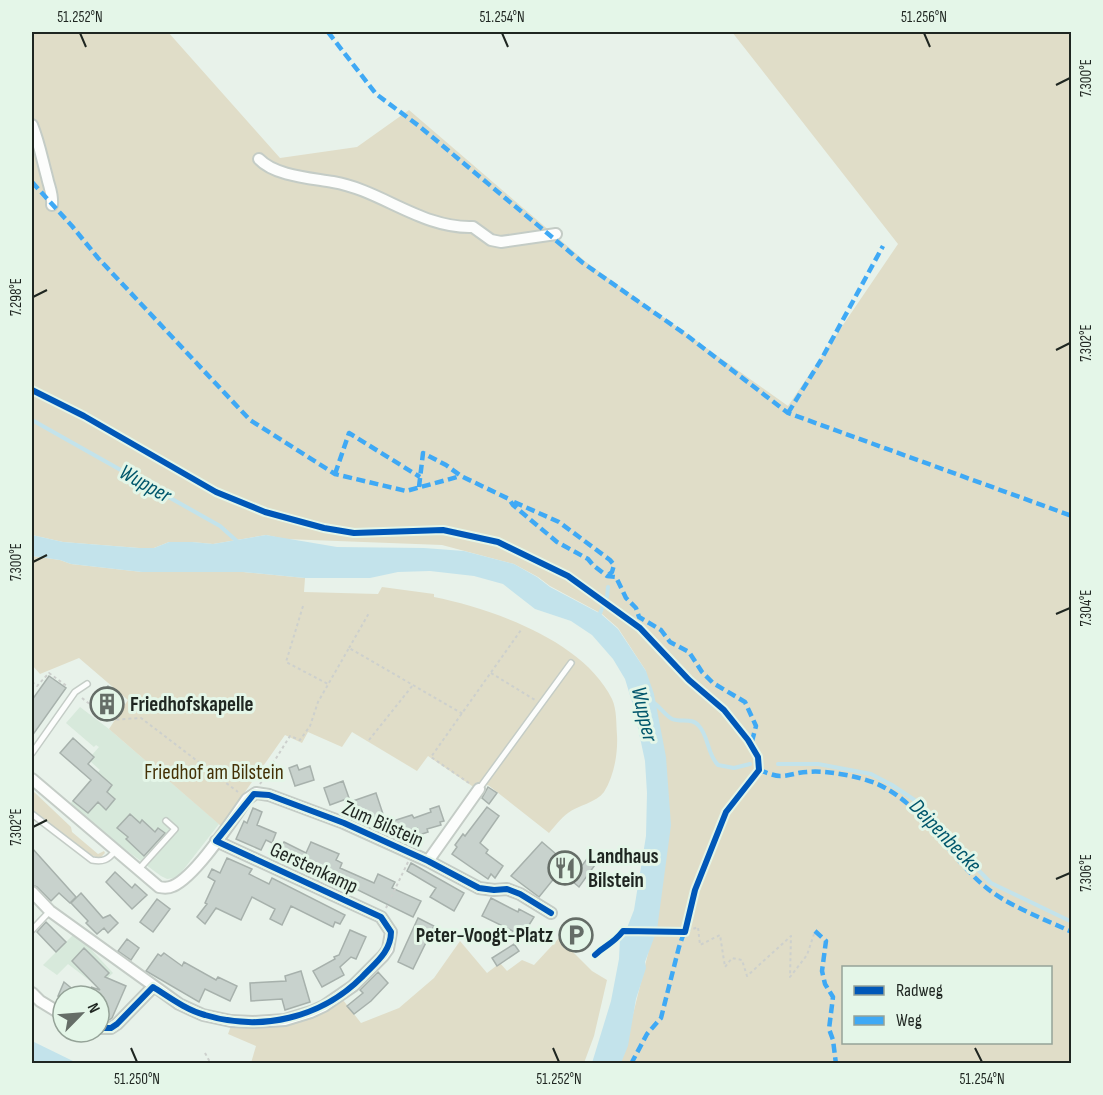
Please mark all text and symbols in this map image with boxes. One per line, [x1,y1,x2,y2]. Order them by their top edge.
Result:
text: 51.252°N [57,8,103,27]
text: 51.254°N [479,8,525,27]
text: 51.256°N [901,8,947,27]
text: 7.300°E [1077,59,1096,97]
text: 7.298°E [7,278,26,316]
text: 7.302°E [1077,324,1096,362]
water label: Wupper [114,459,176,510]
text: 7.300°E [7,543,26,581]
text: 7.304°E [1077,590,1096,626]
water label: Wupper [625,684,664,745]
building icon: Friedhofskapelle [89,686,125,722]
place label: Friedhofskapelle [130,692,253,717]
park label: Friedhof am Bilstein [144,760,284,785]
water label: Deipenbecke [903,793,987,879]
street label: Zum Bilstein [338,795,428,853]
text: 7.302°E [7,808,26,846]
street label: Gerstenkamp [266,837,362,899]
place label: Landhaus Bilstein [588,844,659,893]
restaurant icon: Landhaus Bilstein [547,850,583,886]
text: 7.306°E [1077,854,1096,892]
parking icon: Peter-Voogt-Platz [558,917,594,953]
place label: Peter-Voogt-Platz [416,923,553,948]
legend [842,966,1052,1044]
text: Radweg [896,980,943,1001]
north arrow [51,984,111,1044]
text: N [83,1000,104,1016]
text: Weg [896,1010,922,1031]
text: 51.250°N [114,1070,160,1089]
text: 51.252°N [536,1070,582,1089]
text: 51.254°N [959,1070,1005,1089]

